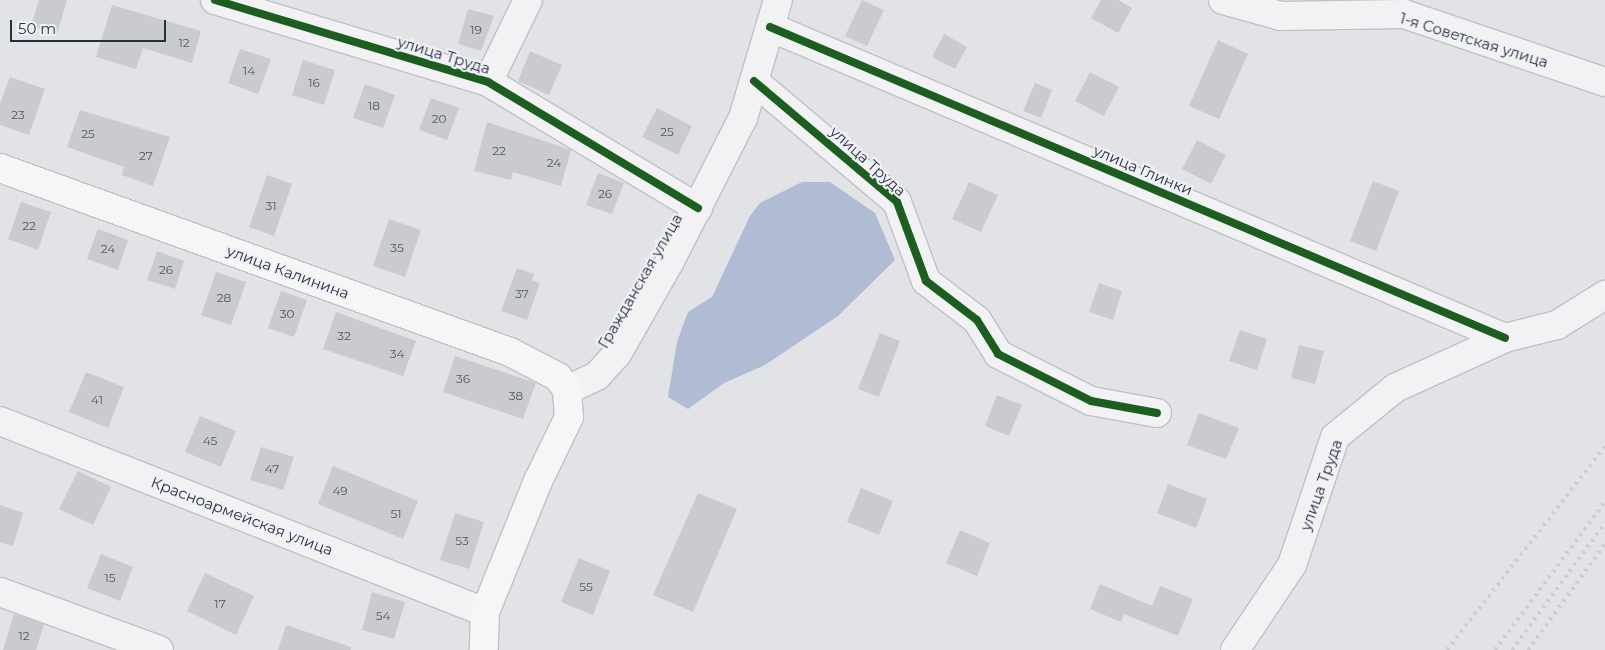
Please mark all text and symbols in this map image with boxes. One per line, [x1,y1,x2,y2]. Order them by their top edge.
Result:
street label: 1-я Советская улица [1398,9,1550,71]
scale bar [12,10,169,42]
text: 50 m [18,19,56,38]
house number: 19 [470,23,482,37]
street label: улица Труда [395,32,493,78]
house number: 12 [178,36,190,50]
house number: 14 [243,64,255,78]
house number: 16 [308,76,320,90]
house number: 18 [368,99,380,113]
house number: 23 [11,108,25,122]
house number: 20 [432,112,446,126]
street label: улица Труда [826,122,910,200]
house number: 25 [660,125,674,139]
house number: 25 [81,127,95,141]
street label: улица Глинки [1091,141,1195,199]
house number: 22 [492,144,506,158]
house number: 27 [139,149,153,163]
house number: 24 [547,156,561,170]
house number: 26 [598,187,612,201]
house number: 31 [265,199,277,213]
street label: Гражданская улица [594,211,686,351]
house number: 22 [22,219,36,233]
street label: улица Калинина [224,241,352,303]
house number: 35 [390,241,404,255]
house number: 24 [101,242,115,256]
house number: 26 [159,263,173,277]
house number: 37 [515,287,529,301]
house number: 28 [217,291,231,305]
house number: 30 [280,307,294,321]
house number: 32 [337,329,351,343]
house number: 34 [390,347,404,361]
house number: 36 [456,372,470,386]
house number: 38 [509,389,523,403]
house number: 41 [91,393,103,407]
house number: 45 [203,434,217,448]
street label: улица Труда [1296,437,1346,533]
house number: 47 [265,462,279,476]
street label: Красноармейская улица [148,473,336,559]
house number: 49 [332,484,348,498]
house number: 51 [390,507,402,521]
house number: 53 [455,534,469,548]
house number: 15 [104,571,116,585]
house number: 55 [579,580,593,594]
house number: 17 [214,597,226,611]
house number: 54 [376,609,390,623]
house number: 12 [18,629,30,643]

